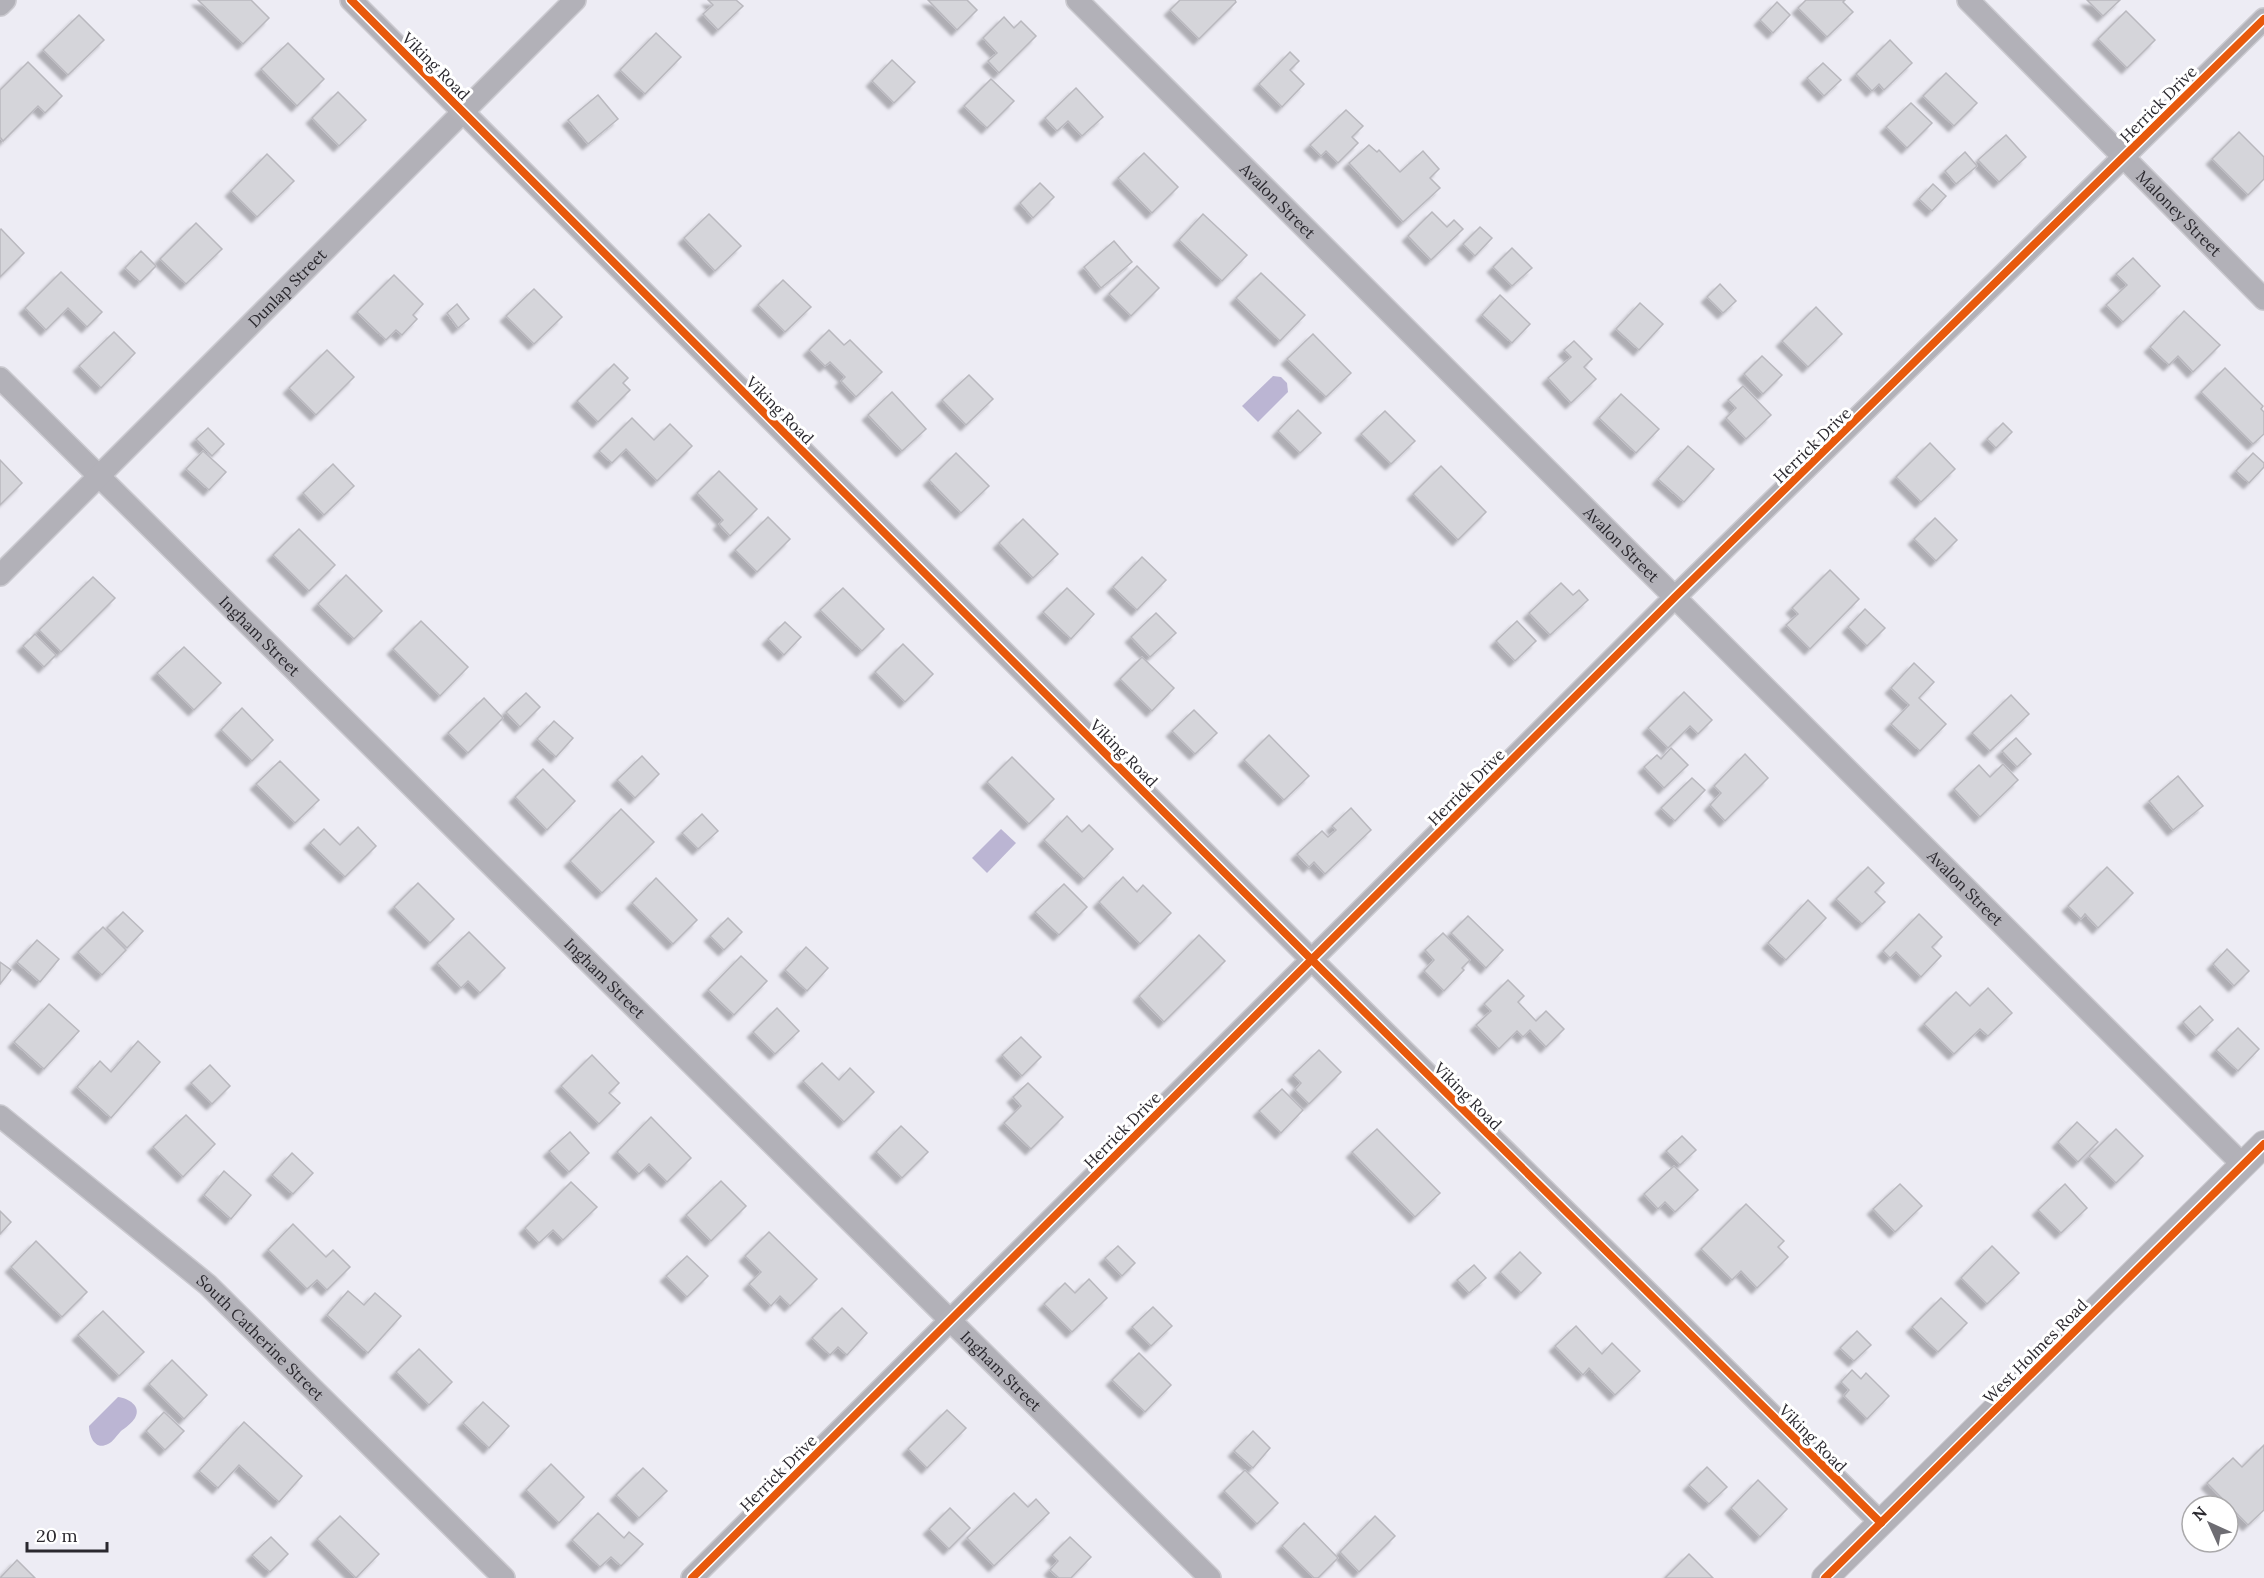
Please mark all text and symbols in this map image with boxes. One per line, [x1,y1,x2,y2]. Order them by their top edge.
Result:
street label: Viking Road [397,27,474,104]
street label: Herrick Drive [2115,61,2201,147]
street label: Avalon Street [1235,158,1321,243]
street label: Maloney Street [2132,166,2227,261]
street label: Dunlap Street [244,244,331,331]
street label: Viking Road [741,371,818,448]
street label: Herrick Drive [1769,403,1855,487]
street label: Avalon Street [1579,501,1664,587]
street label: Ingham Street [215,591,305,681]
street label: Viking Road [1085,714,1162,791]
street label: Herrick Drive [1423,744,1509,830]
street label: Avalon Street [1923,845,2008,930]
street label: Ingham Street [560,934,650,1023]
street label: Viking Road [1429,1057,1506,1134]
street label: Herrick Drive [1079,1087,1165,1173]
street label: South Catherine Street [193,1270,329,1405]
street label: West Holmes Road [1979,1294,2092,1407]
street label: Ingham Street [956,1326,1046,1416]
street label: Viking Road [1774,1399,1851,1476]
street label: Herrick Drive [735,1430,821,1516]
north arrow [2180,1494,2240,1554]
text: N [2188,1502,2211,1525]
scale bar [27,1515,106,1553]
text: 20 m [36,1524,78,1547]

